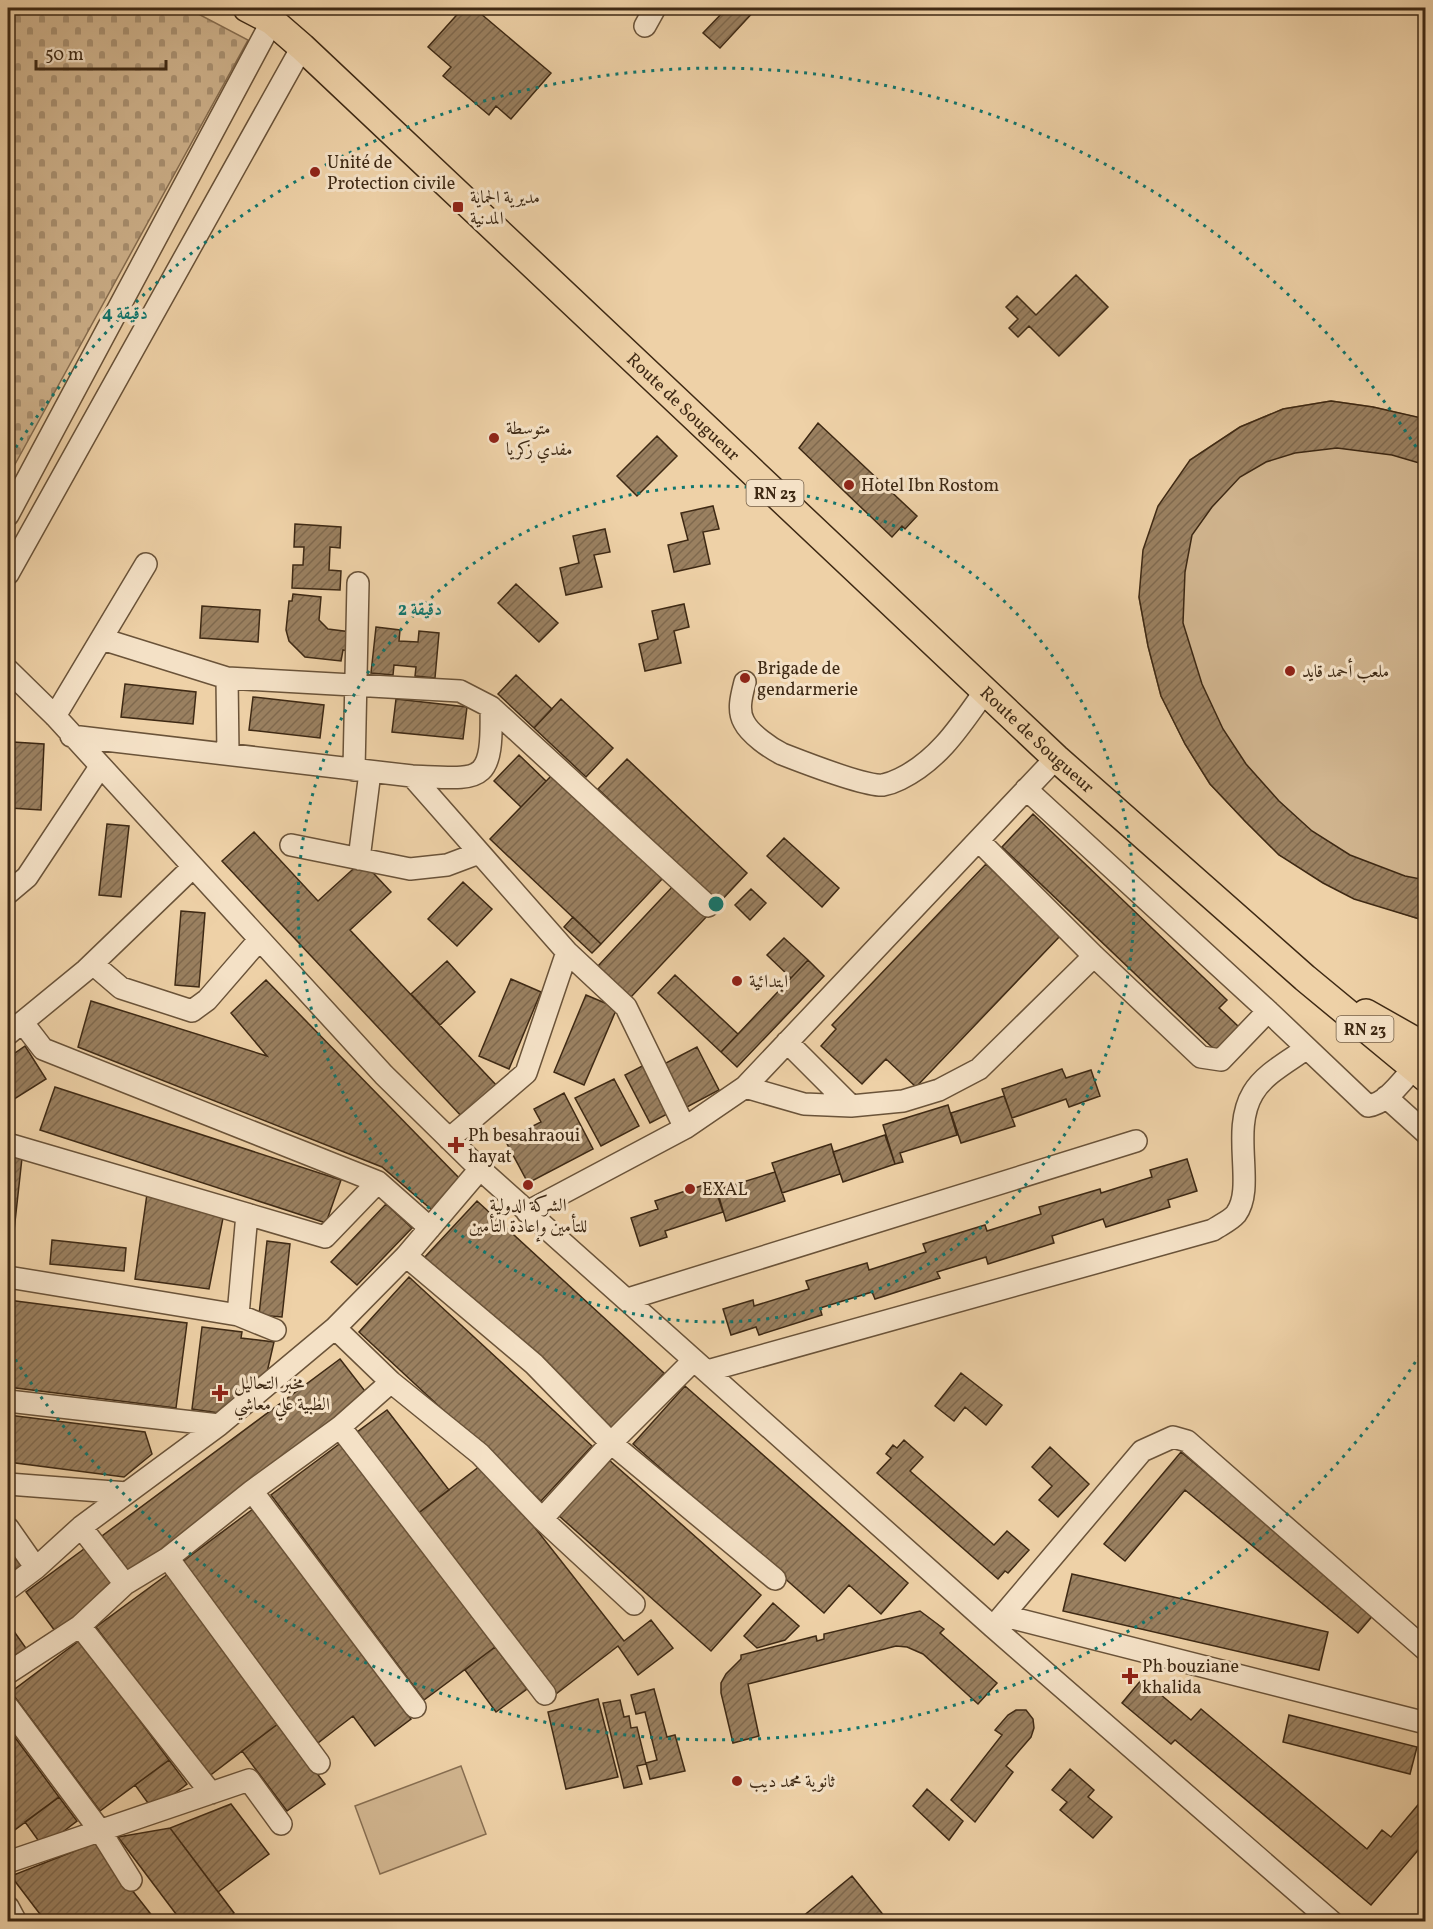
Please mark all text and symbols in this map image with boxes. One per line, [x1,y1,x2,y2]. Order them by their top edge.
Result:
scale bar [36,33,166,71]
text: 50 m [45,43,84,68]
place label: Unité de Protection civile [327,151,455,197]
marker: Unité de Protection civile [308,165,322,179]
place label: مديرية الحماية المدنية [470,186,540,232]
marker: مديرية الحماية المدنية [451,200,465,214]
text: 4 دقيقة [102,302,148,327]
street label: Route de Sougueur [620,348,745,468]
place label: متوسطة مفدي زكريا [506,417,572,464]
marker: متوسطة مفدي زكريا [487,431,501,445]
place label: Hotel Ibn Rostom [861,474,999,499]
marker: Hotel Ibn Rostom [842,478,856,492]
road number: RN 23 [746,480,804,506]
text: 2 دقيقة [398,598,442,623]
place label: Brigade de gendarmerie [757,657,858,703]
place label: ملعب أحمد قايد [1302,658,1389,685]
marker: ملعب أحمد قايد [1283,664,1297,678]
marker: Brigade de gendarmerie [738,671,752,685]
street label: Route de Sougueur [974,681,1099,800]
centre of rings [706,894,726,914]
place label: ابتدائية [749,970,788,995]
marker: ابتدائية [730,974,744,988]
road number: RN 23 [1336,1016,1394,1042]
place label: Ph besahraoui hayat [468,1124,580,1170]
marker: Ph besahraoui hayat [449,1138,463,1152]
marker: الشركة الدولية للتأمين وإعادة التأمين [521,1178,535,1192]
place label: EXAL [702,1178,748,1203]
marker: EXAL [683,1182,697,1196]
place label: الشركة الدولية للتأمين وإعادة التأمين [469,1194,587,1242]
place label: مخبر التحاليل الطبية علي معاشي [234,1372,330,1421]
marker: مخبر التحاليل الطبية علي معاشي [211,1384,229,1402]
place label: Ph bouziane khalida [1142,1655,1239,1701]
marker: Ph bouziane khalida [1123,1669,1137,1683]
place label: ثانوية محمد ديب [749,1770,835,1795]
marker: ثانوية محمد ديب [730,1774,744,1788]

